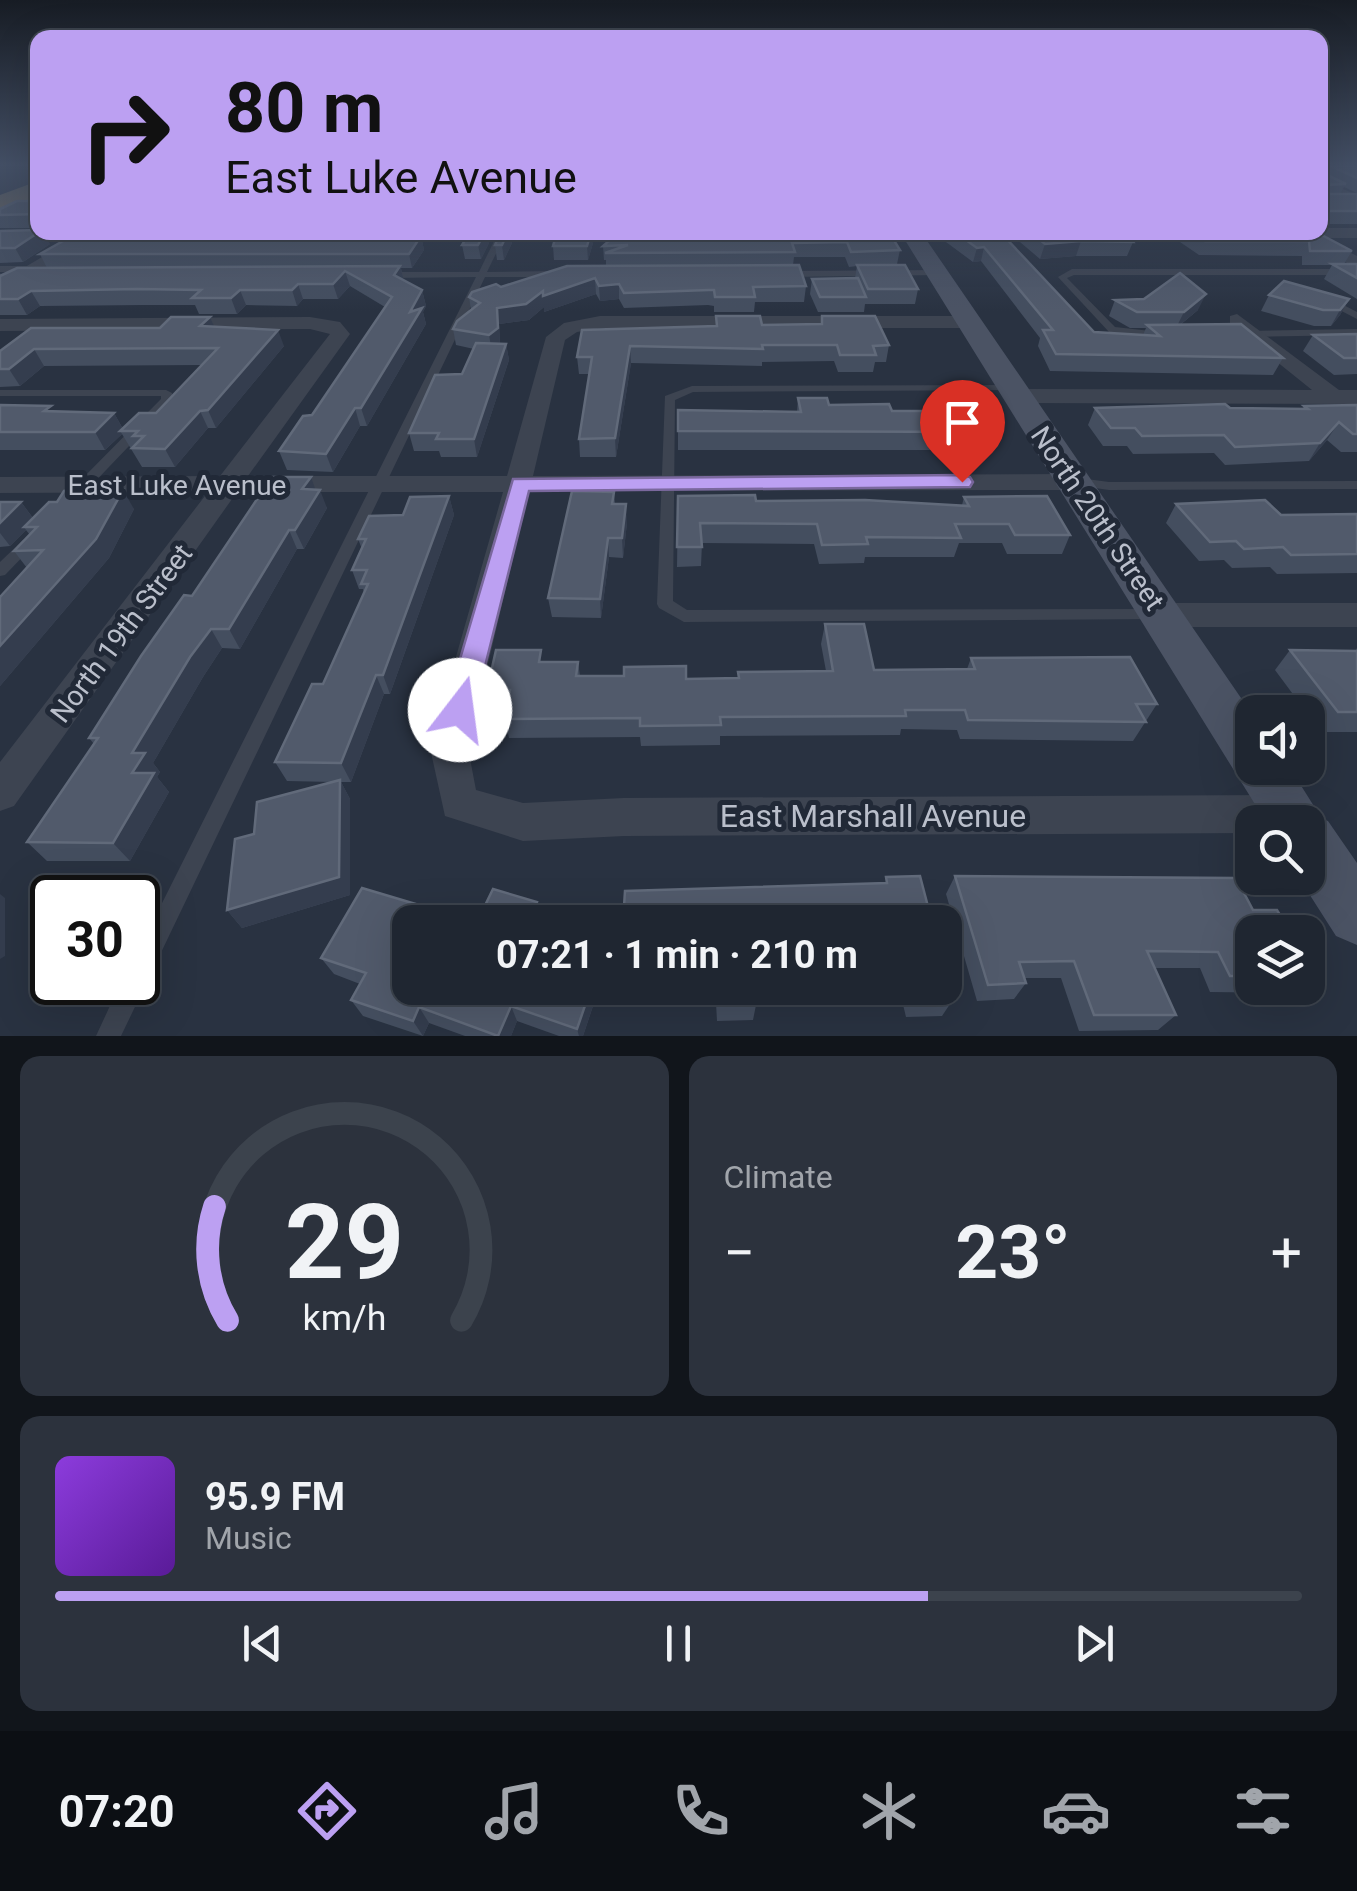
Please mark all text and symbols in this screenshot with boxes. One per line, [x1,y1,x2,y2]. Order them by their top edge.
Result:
text: 80 m [225,67,383,149]
icon: right [60,70,190,200]
text: East Luke Avenue [225,151,577,204]
pin [920,380,1005,483]
icon: arrive [935,395,990,450]
street label: North 20th Street [1024,420,1171,616]
street label: East Luke Avenue [68,469,286,502]
street label: North 19th Street [44,538,199,729]
position arrow [408,658,512,762]
map controls [1235,695,1325,1005]
button: sound [1235,695,1325,785]
street label: East Marshall Avenue [720,797,1026,835]
button: search [1235,805,1325,895]
speed limit sign: 30 [30,875,160,1005]
button: layers [1235,915,1325,1005]
text: 07:21 · 1 min · 210 m [496,933,858,977]
text: Climate [724,1158,833,1196]
text: 29 [285,1182,404,1303]
text: 23° [955,1208,1071,1296]
text: − [724,1221,755,1285]
text: + [1271,1221,1302,1285]
text: km/h [302,1297,386,1339]
text: 95.9 FM [205,1475,345,1519]
text: Music [205,1519,292,1557]
icon: previous [235,1616,290,1671]
icon: pause [651,1616,706,1671]
icon: next [1067,1616,1122,1671]
icon: directions [292,1776,362,1846]
icon: music [479,1776,549,1846]
icon: phone [666,1776,736,1846]
icon: climate [854,1776,924,1846]
icon: car [1041,1776,1111,1846]
icon: filters [1228,1776,1298,1846]
text: 07:20 [59,1785,175,1838]

